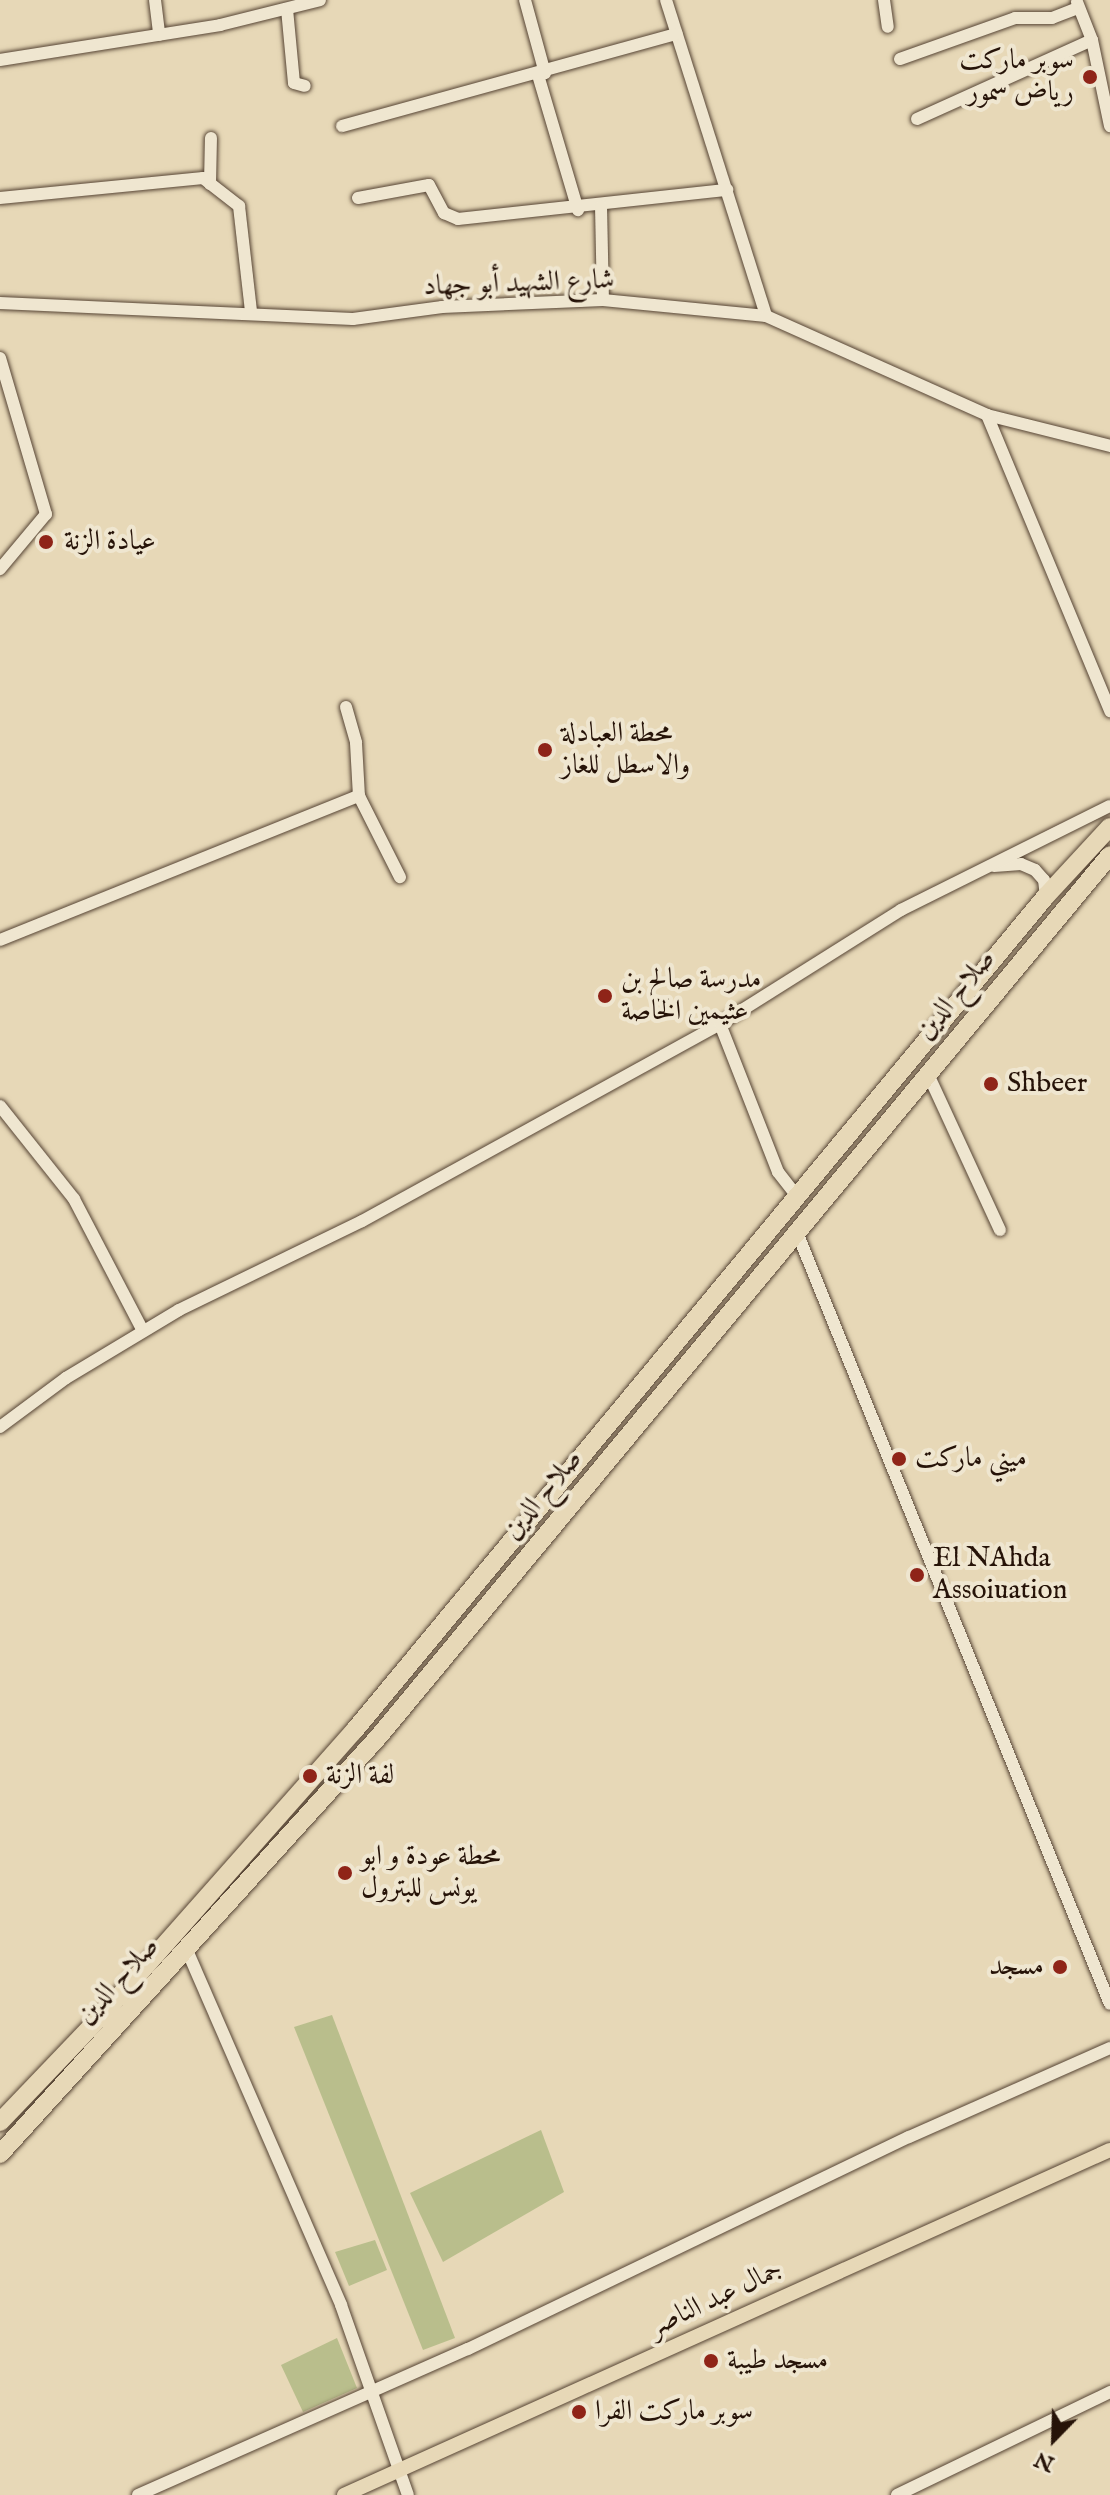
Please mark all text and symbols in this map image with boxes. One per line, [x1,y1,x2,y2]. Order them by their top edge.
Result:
place label: سوبر ماركت رياض سمور [959,44,1074,110]
marker: سوبر ماركت رياض سمور [1081,68,1099,86]
street label: شارع الشهيد أبو جهاد [423,264,615,304]
place label: عيادة الزنة [64,525,156,559]
marker: عيادة الزنة [35,531,57,553]
place label: محطة العبادلة والاسطل للغاز [561,717,690,783]
marker: محطة العبادلة والاسطل للغاز [536,741,554,759]
street label: صلاح الدين [909,943,1003,1047]
place label: مدرسة صالح بن عثيمين الخاصة [621,963,761,1029]
marker: مدرسة صالح بن عثيمين الخاصة [596,987,614,1005]
place label: Shbeer [1007,1067,1087,1101]
marker: Shbeer [982,1075,1000,1093]
place label: ميني ماركت [915,1442,1027,1476]
street label: صلاح الدين [496,1443,590,1547]
marker: ميني ماركت [890,1450,908,1468]
place label: El NAhda Assoiuation [933,1542,1067,1608]
marker: El NAhda Assoiuation [908,1566,926,1584]
place label: لفة الزنة [326,1759,394,1793]
marker: لفة الزنة [301,1767,319,1785]
place label: محطة عودة و ابو يونس للبترول [361,1840,501,1906]
marker: محطة عودة و ابو يونس للبترول [336,1864,354,1882]
street label: صلاح الدين [69,1930,167,2032]
place label: مسجد [989,1950,1044,1984]
marker: مسجد [1051,1958,1069,1976]
street label: جمال عبد الناصر [644,2253,788,2345]
place label: مسجد طيبة [727,2344,828,2378]
marker: مسجد طيبة [702,2352,720,2370]
place label: سوبر ماركت الفرا [595,2395,753,2429]
north arrow [1014,2399,1094,2479]
marker: سوبر ماركت الفرا [570,2403,588,2421]
text: N [1030,2444,1059,2478]

